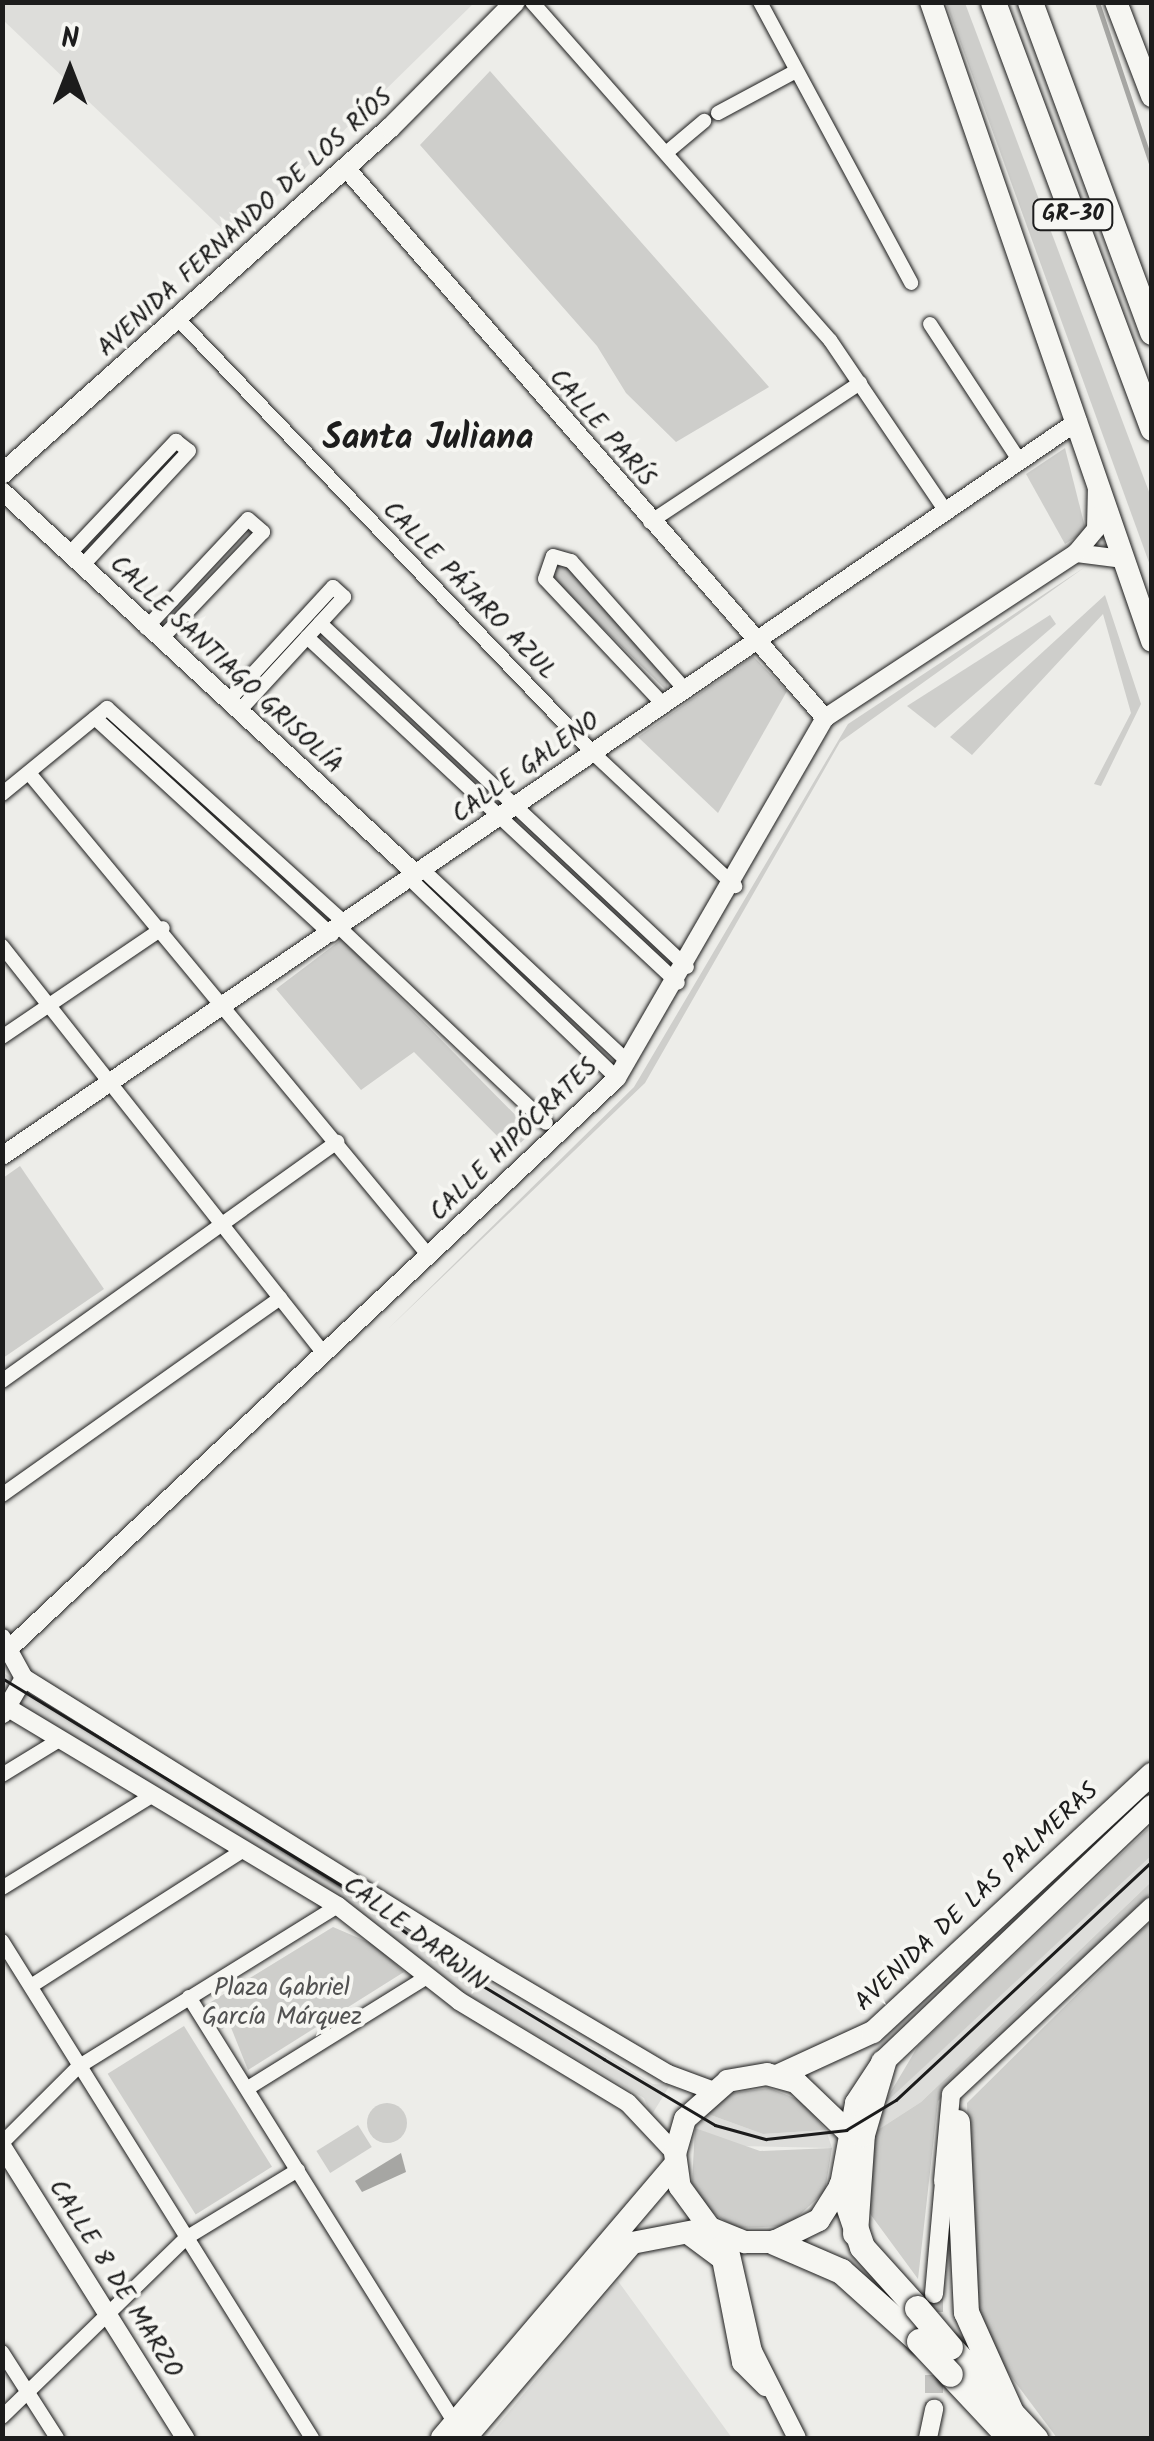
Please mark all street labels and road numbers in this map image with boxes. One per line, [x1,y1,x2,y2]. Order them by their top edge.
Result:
street label: AVENIDA FERNANDO DE LOS RÍOS [92,83,398,363]
road number: GR-30 [1030,198,1116,232]
street label: CALLE PARÍS [543,363,661,493]
street label: CALLE PÁJARO AZUL [376,495,562,687]
street label: CALLE SANTIAGO GRISOLÍA [103,549,349,781]
street label: CALLE GALENO [446,706,606,830]
street label: CALLE HIPÓCRATES [424,1052,604,1228]
street label: AVENIDA DE LAS PALMERAS [849,1776,1105,2018]
street label: CALLE DARWIN [337,1870,493,1998]
street label: CALLE 8 DE MARZO [42,2174,188,2384]

